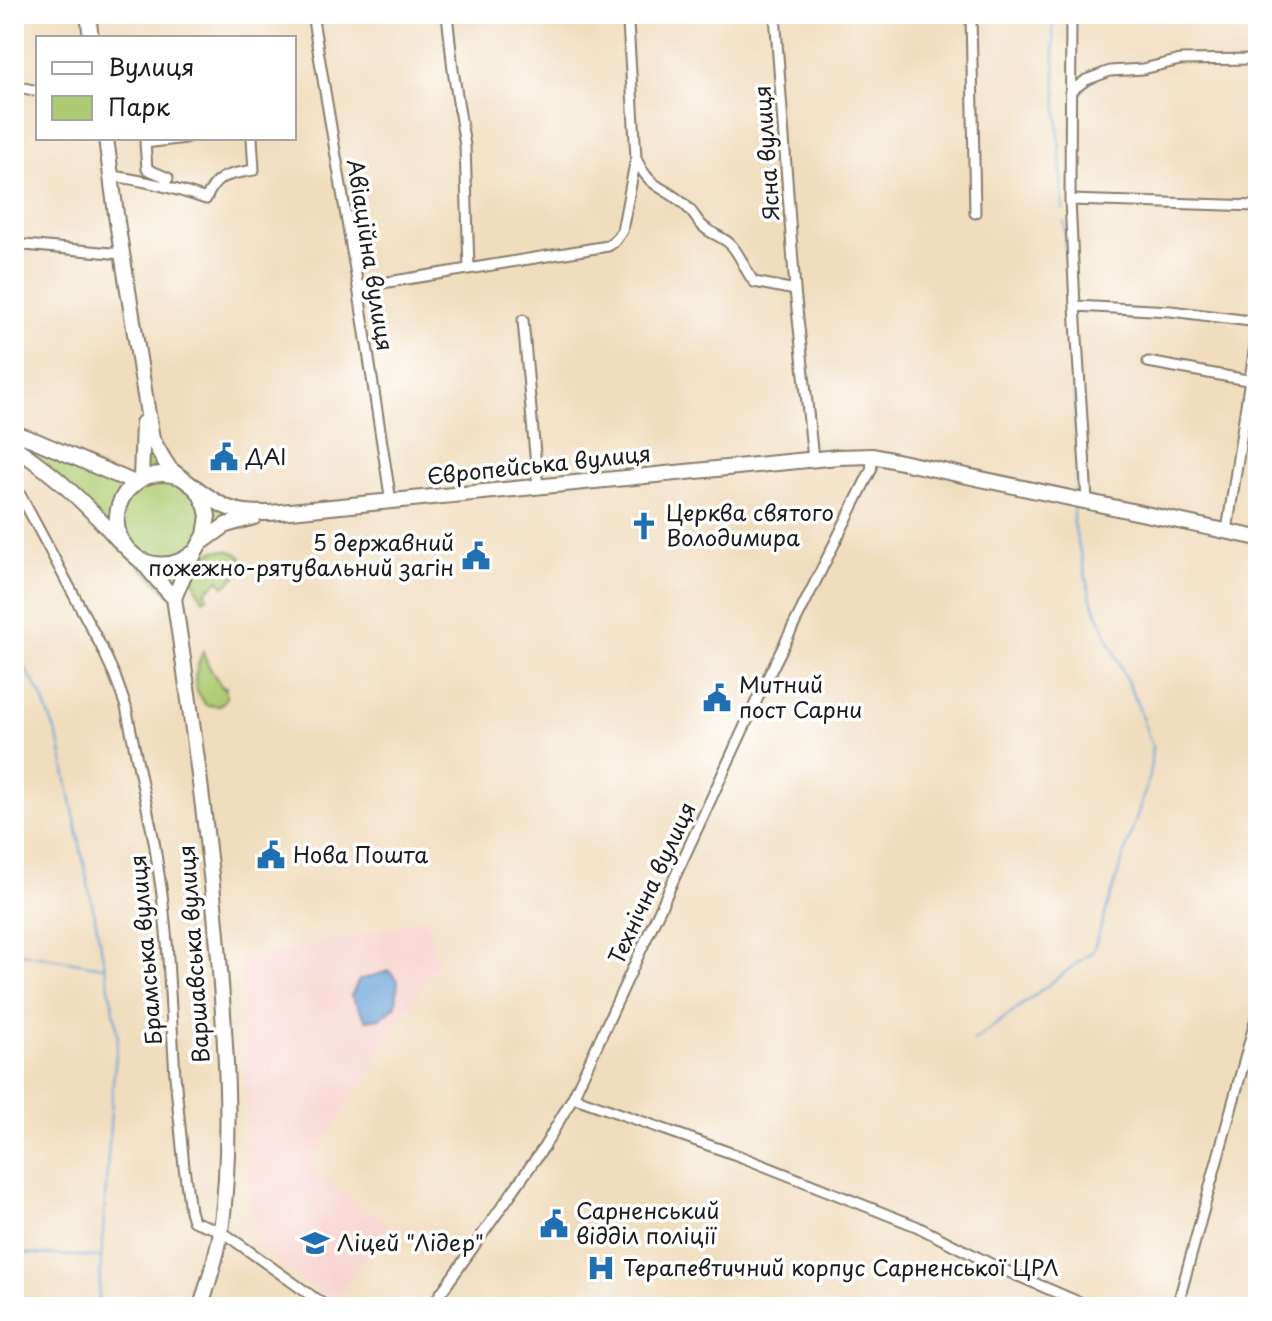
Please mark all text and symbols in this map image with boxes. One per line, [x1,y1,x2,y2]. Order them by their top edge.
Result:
legend [36,36,296,140]
text: Вулиця [108,48,194,84]
street label: Ясна вулиця [744,84,787,222]
text: Парк [108,88,171,124]
street label: Авіаційна вулиця [340,156,403,353]
street label: Європейська вулиця [425,435,652,492]
place label: ДАІ [245,439,287,472]
public building icon: ДАІ [209,442,239,472]
place label: Церква святого Володимира [666,495,834,553]
church icon: Церква святого Володимира [629,511,659,541]
place label: 5 державний пожежно-рятувальний загін [148,525,454,583]
public building icon: 5 державний пожежно-рятувальний загін [461,541,491,571]
place label: Митний пост Сарни [739,667,862,725]
public building icon: Митний пост Сарни [702,683,732,713]
street label: Технічна вулиця [599,796,703,969]
place label: Нова Пошта [293,837,428,870]
public building icon: Нова Пошта [256,840,286,870]
street label: Варшавська вулиця [168,844,217,1064]
street label: Брамська вулиця [120,854,169,1047]
place label: Сарненський відділ поліції [576,1193,719,1251]
public building icon: Сарненський відділ поліції [539,1209,569,1239]
place label: Ліцей "Лідер" [337,1225,484,1258]
school or university icon: Ліцей "Лідер" [300,1228,330,1258]
place label: Терапевтичний корпус Сарненської ЦРЛ [623,1250,1059,1283]
hospital icon: Терапевтичний корпус Сарненської ЦРЛ [586,1253,616,1283]

